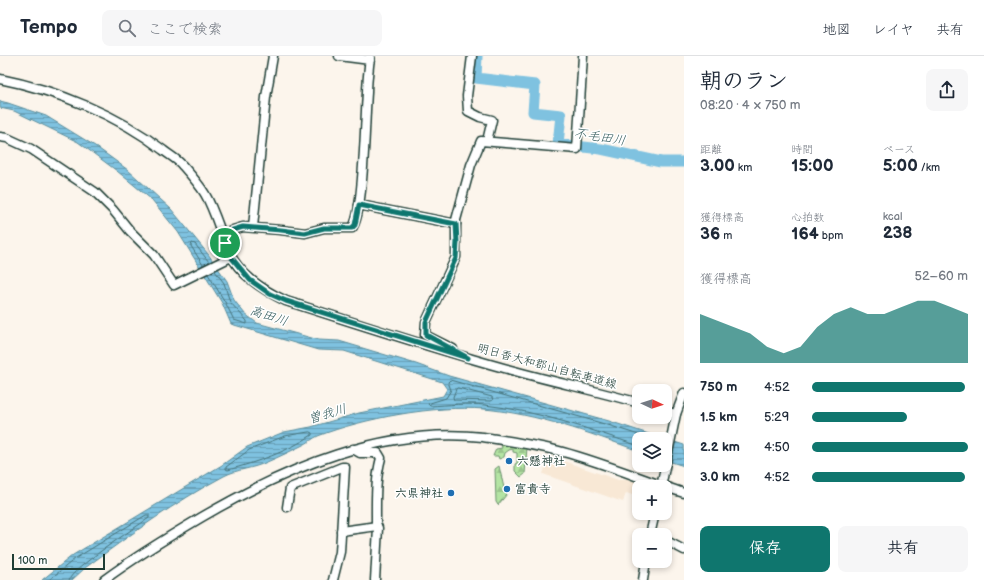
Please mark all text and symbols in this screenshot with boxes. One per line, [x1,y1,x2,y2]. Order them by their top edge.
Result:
search box [102,10,382,46]
text: Tempo [20,16,78,39]
icon: search [116,17,138,39]
text: ここで検索 [148,20,223,39]
text: 地図 [823,21,851,38]
text: レイヤ [873,21,914,38]
text: 共有 [936,21,964,38]
text: 朝のラン [700,68,788,95]
button: share [926,69,968,111]
text: 08:20 · 4 × 750 m [700,97,801,113]
water label: 不毛田川 [573,125,627,149]
text: 距離 [700,143,722,156]
text: 時間 [791,143,813,156]
text: ペース [883,143,915,156]
text: 3.00 [700,156,735,176]
text: 15:00 [791,156,834,176]
text: 5:00 [883,156,918,176]
text: km [735,161,752,174]
text: /km [918,161,940,174]
text: kcal [883,210,902,223]
text: 獲得標高 [700,211,744,224]
text: 心拍数 [791,211,824,224]
text: 238 [883,223,913,243]
text: 36 [700,224,720,244]
text: 164 [791,224,819,244]
pin [208,226,242,260]
text: m [720,229,732,242]
text: bpm [819,229,843,242]
icon: arrive [214,232,236,254]
text: 52–60 m [914,268,968,284]
text: 獲得標高 [700,271,752,287]
water label: 高田川 [248,302,290,330]
street label: 明日香大和郡山自転車道線 [475,341,618,392]
text: 750 m [700,379,737,395]
text: 4:52 [764,379,790,395]
north arrow [632,384,672,424]
map controls [632,384,672,568]
water label: 曽我川 [306,401,348,427]
text: 1.5 km [700,409,737,425]
text: 5:29 [764,409,789,425]
button: layers [632,432,672,472]
text: 2.2 km [700,439,740,455]
text: 4:50 [764,439,790,455]
place label: 六懸神社 [517,454,565,469]
marker: 六懸神社 [504,456,514,466]
text: 3.0 km [700,469,740,485]
text: 4:52 [764,469,790,485]
button: + [632,480,672,520]
place label: 富貴寺 [515,482,551,497]
marker: 富貴寺 [502,484,512,494]
place label: 六県神社 [395,486,443,501]
marker: 六県神社 [446,488,456,498]
button: 保存 [700,526,830,572]
button: 共有 [838,526,968,572]
button: − [632,528,672,568]
scale bar [12,552,105,571]
text: 100 m [18,554,47,567]

